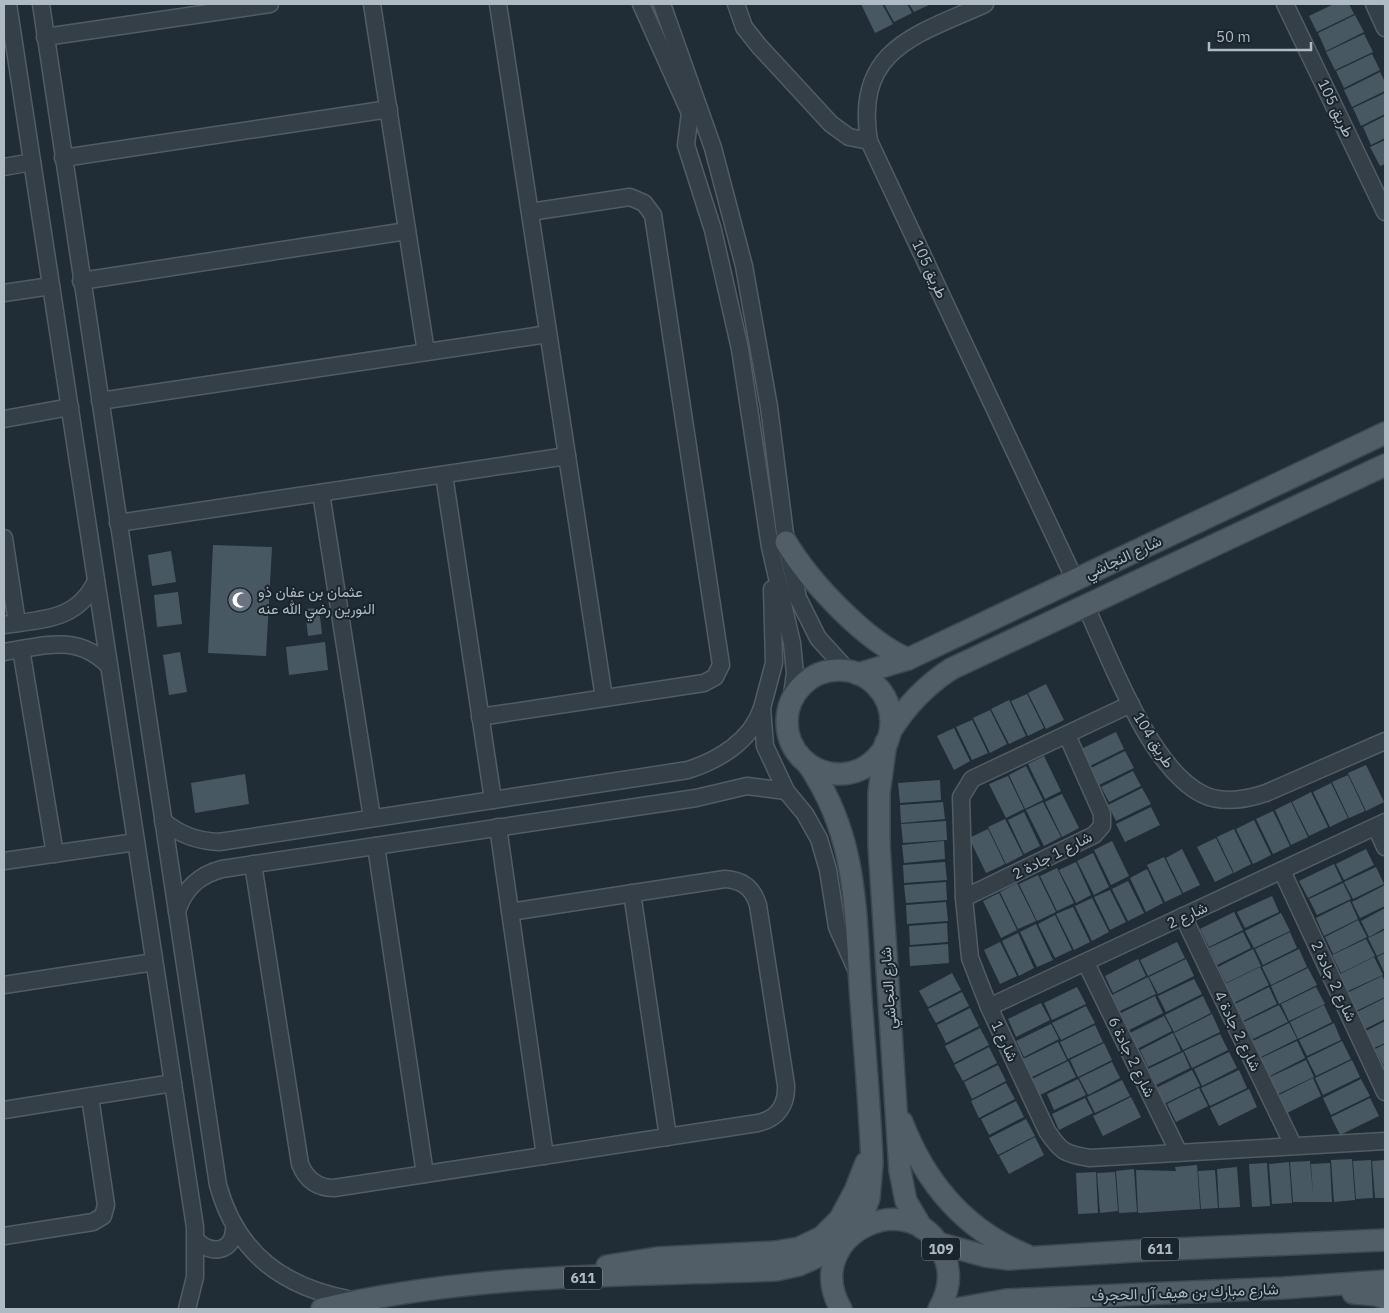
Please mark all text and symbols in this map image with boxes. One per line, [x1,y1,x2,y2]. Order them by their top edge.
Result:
scale bar [1209,20,1312,52]
text: 50 m [1216,27,1251,46]
street label: طريق 105 [1313,76,1358,141]
street label: طريق 105 [907,237,952,302]
street label: شارع النجاشي [1082,531,1166,587]
place label: عثمان بن عفان ذو النورين رضي الله عنه [258,582,375,622]
mosque icon: عثمان بن عفان ذو النورين رضي الله عنه [227,587,253,613]
street label: طريق 104 [1129,709,1179,772]
street label: شارع 1 جادة 2 [1009,827,1096,885]
street label: شارع 2 [1164,897,1211,934]
street label: شارع 2 جادة 2 [1305,938,1361,1025]
street label: شارع النجاشي [876,946,904,1030]
street label: شارع 2 جادة 4 [1209,988,1266,1075]
street label: شارع 2 جادة 6 [1103,1014,1160,1101]
street label: شارع 1 [986,1018,1023,1065]
road number: 109 [922,1238,960,1260]
road number: 611 [1141,1238,1179,1260]
road number: 611 [564,1266,602,1290]
street label: شارع مبارك بن هيف آل الحجرف [1091,1279,1279,1307]

